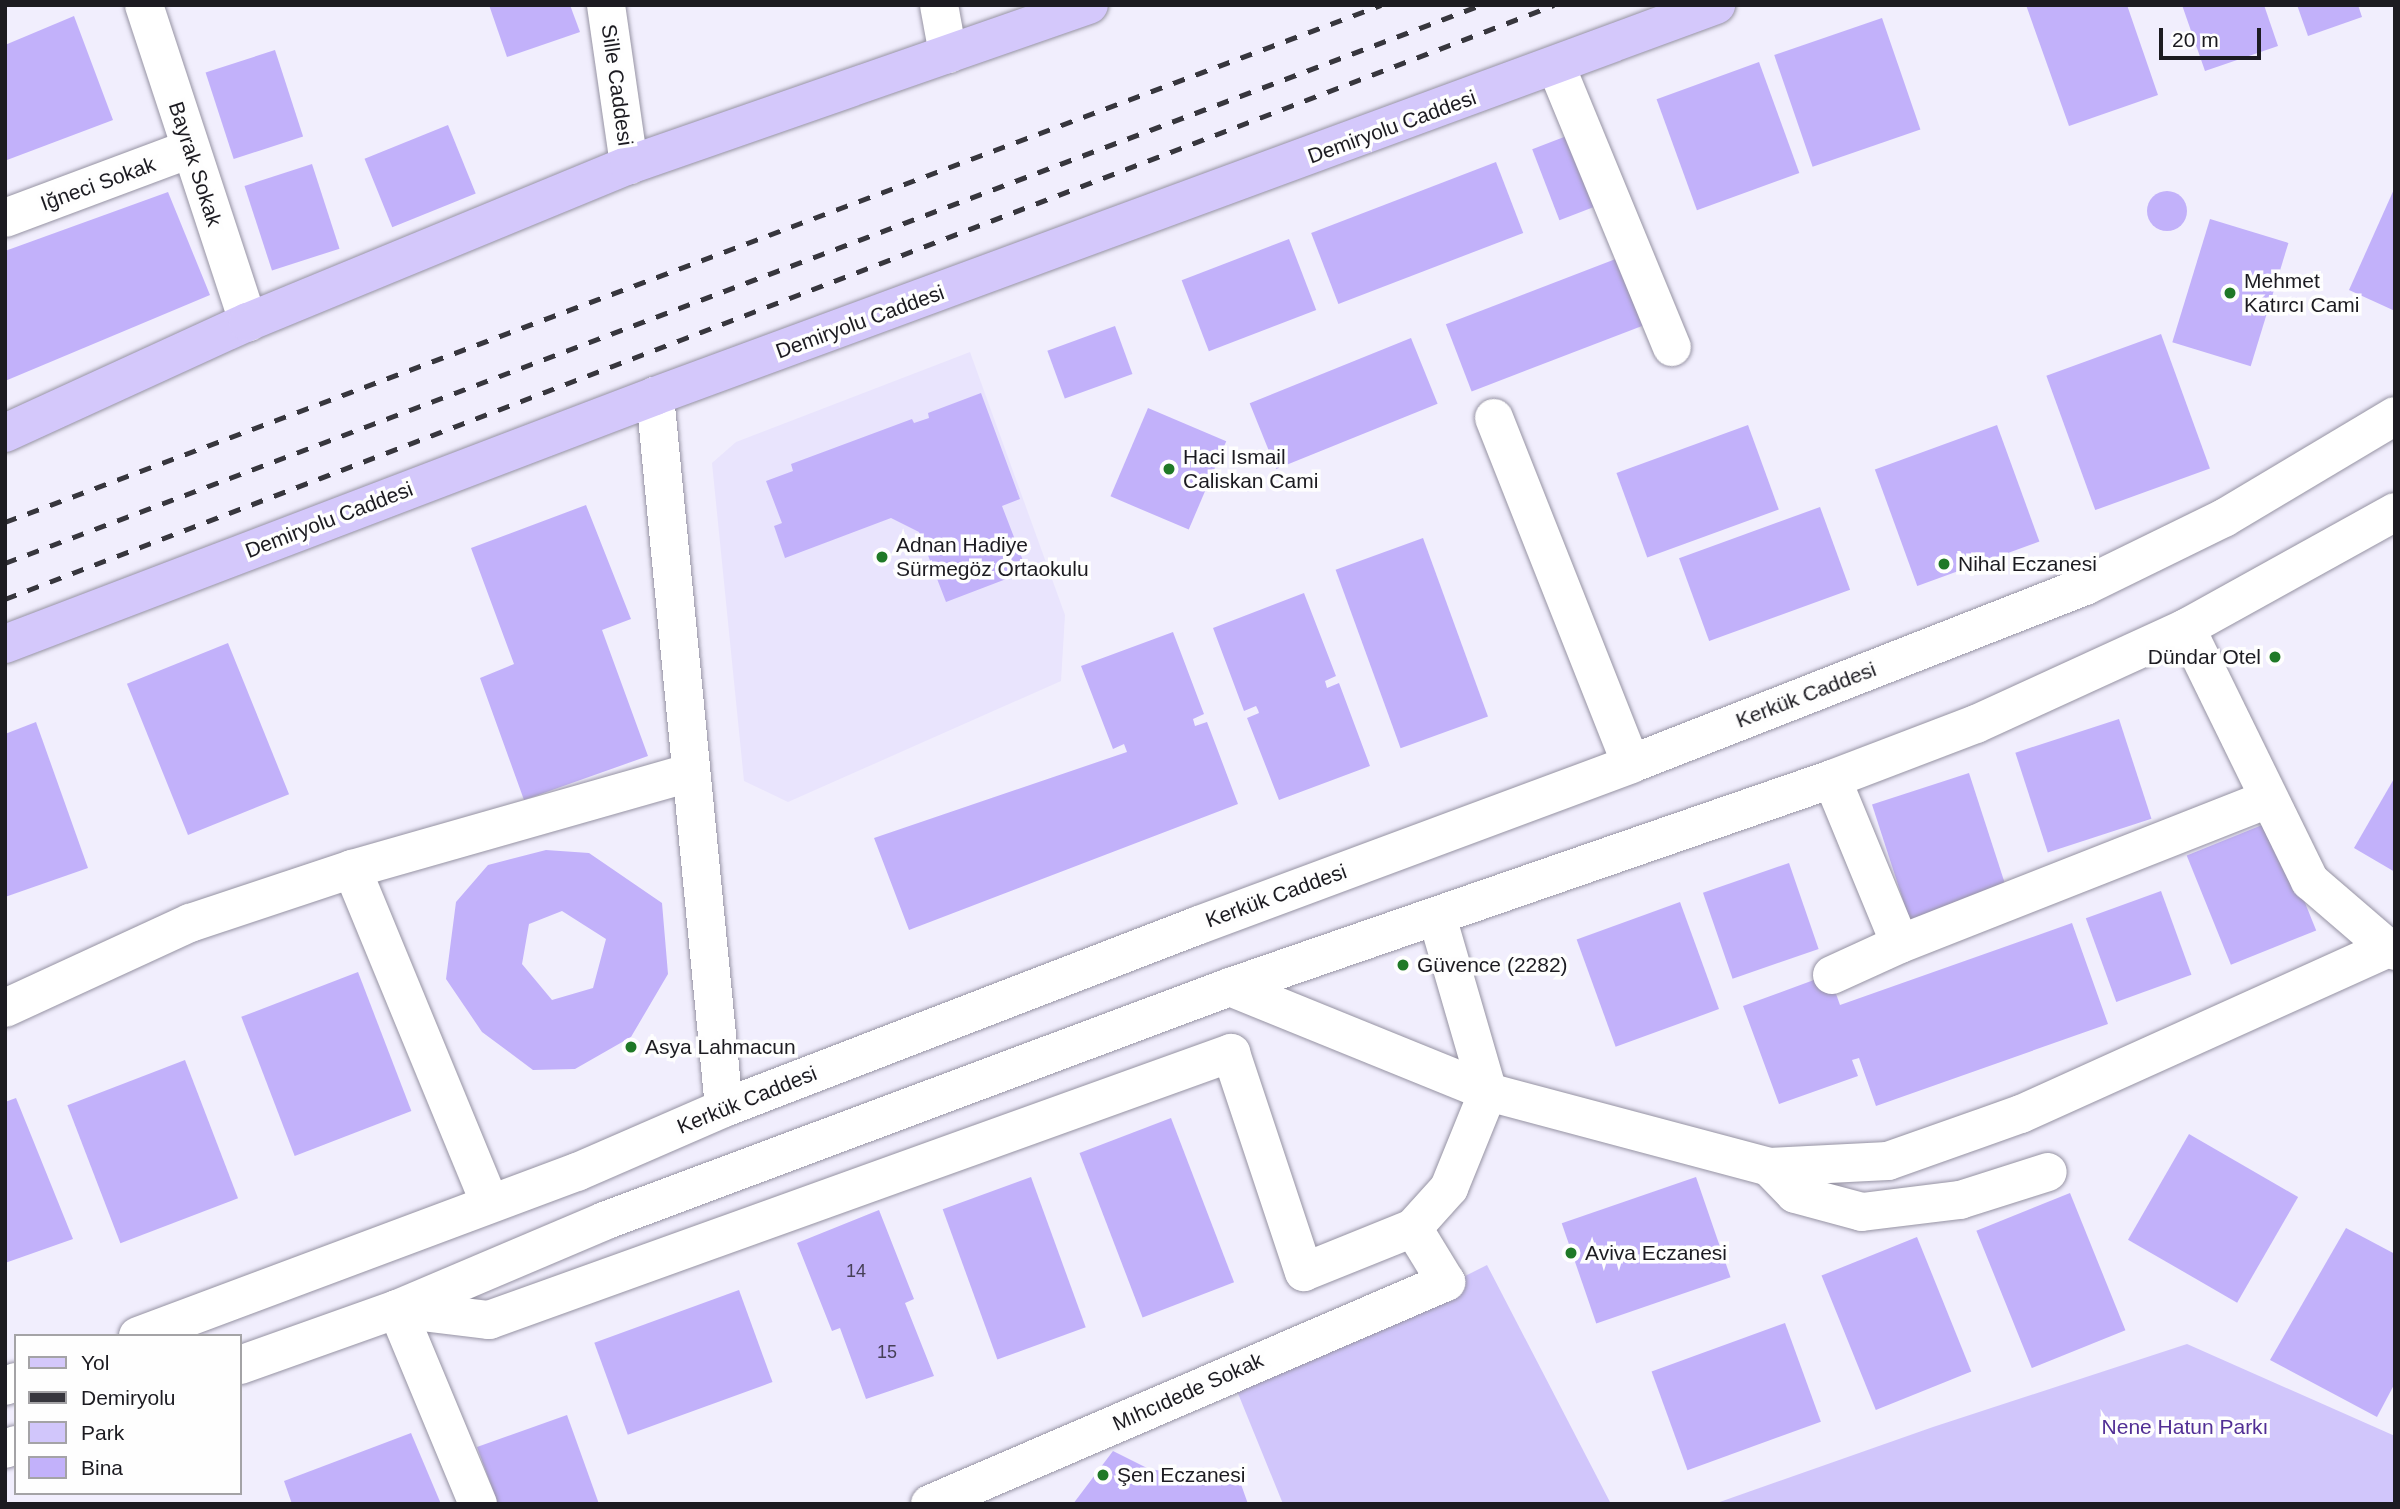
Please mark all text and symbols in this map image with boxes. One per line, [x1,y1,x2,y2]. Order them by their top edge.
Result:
scale bar [2162,14,2264,58]
street label: Sille Caddesi [596,23,638,147]
text: 20 m [2172,28,2219,51]
street label: Demiryolu Caddesi [1304,85,1480,169]
street label: Bayrak Sokak [163,98,227,230]
street label: Iğneci Sokak [37,152,159,216]
place label: Mehmet Katırcı Cami [2244,268,2360,318]
street label: Demiryolu Caddesi [772,280,948,364]
marker: Mehmet Katırcı Cami [2222,285,2238,301]
place label: Haci Ismail Caliskan Cami [1183,444,1318,494]
marker: Haci Ismail Caliskan Cami [1161,461,1177,477]
street label: Demiryolu Caddesi [242,476,416,564]
place label: Adnan Hadiye Sürmegöz Ortaokulu [896,532,1089,582]
marker: Adnan Hadiye Sürmegöz Ortaokulu [874,549,890,565]
place label: Nihal Eczanesi [1958,551,2097,577]
marker: Nihal Eczanesi [1936,556,1952,572]
place label: Dündar Otel [2148,644,2261,670]
marker: Dündar Otel [2267,649,2283,665]
street label: Kerkük Caddesi [1732,657,1880,733]
street label: Kerkük Caddesi [1202,859,1350,933]
place label: Güvence (2282) [1417,952,1568,978]
marker: Güvence (2282) [1395,957,1411,973]
place label: Asya Lahmacun [645,1034,796,1060]
marker: Asya Lahmacun [623,1039,639,1055]
street label: Kerkük Caddesi [674,1061,820,1139]
place label: Aviva Eczanesi [1585,1240,1727,1266]
marker: Aviva Eczanesi [1563,1245,1579,1261]
house number: 14 [846,1260,866,1282]
legend [14,1334,242,1495]
house number: 15 [877,1341,897,1363]
street label: Mıhcıdede Sokak [1109,1347,1267,1437]
text: Yol [81,1351,109,1374]
text: Demiryolu [81,1386,176,1409]
park label: Nene Hatun Parkı [2102,1414,2268,1440]
text: Park [81,1421,124,1444]
text: Bina [81,1456,123,1479]
place label: Şen Eczanesi [1117,1462,1245,1488]
marker: Şen Eczanesi [1095,1467,1111,1483]

